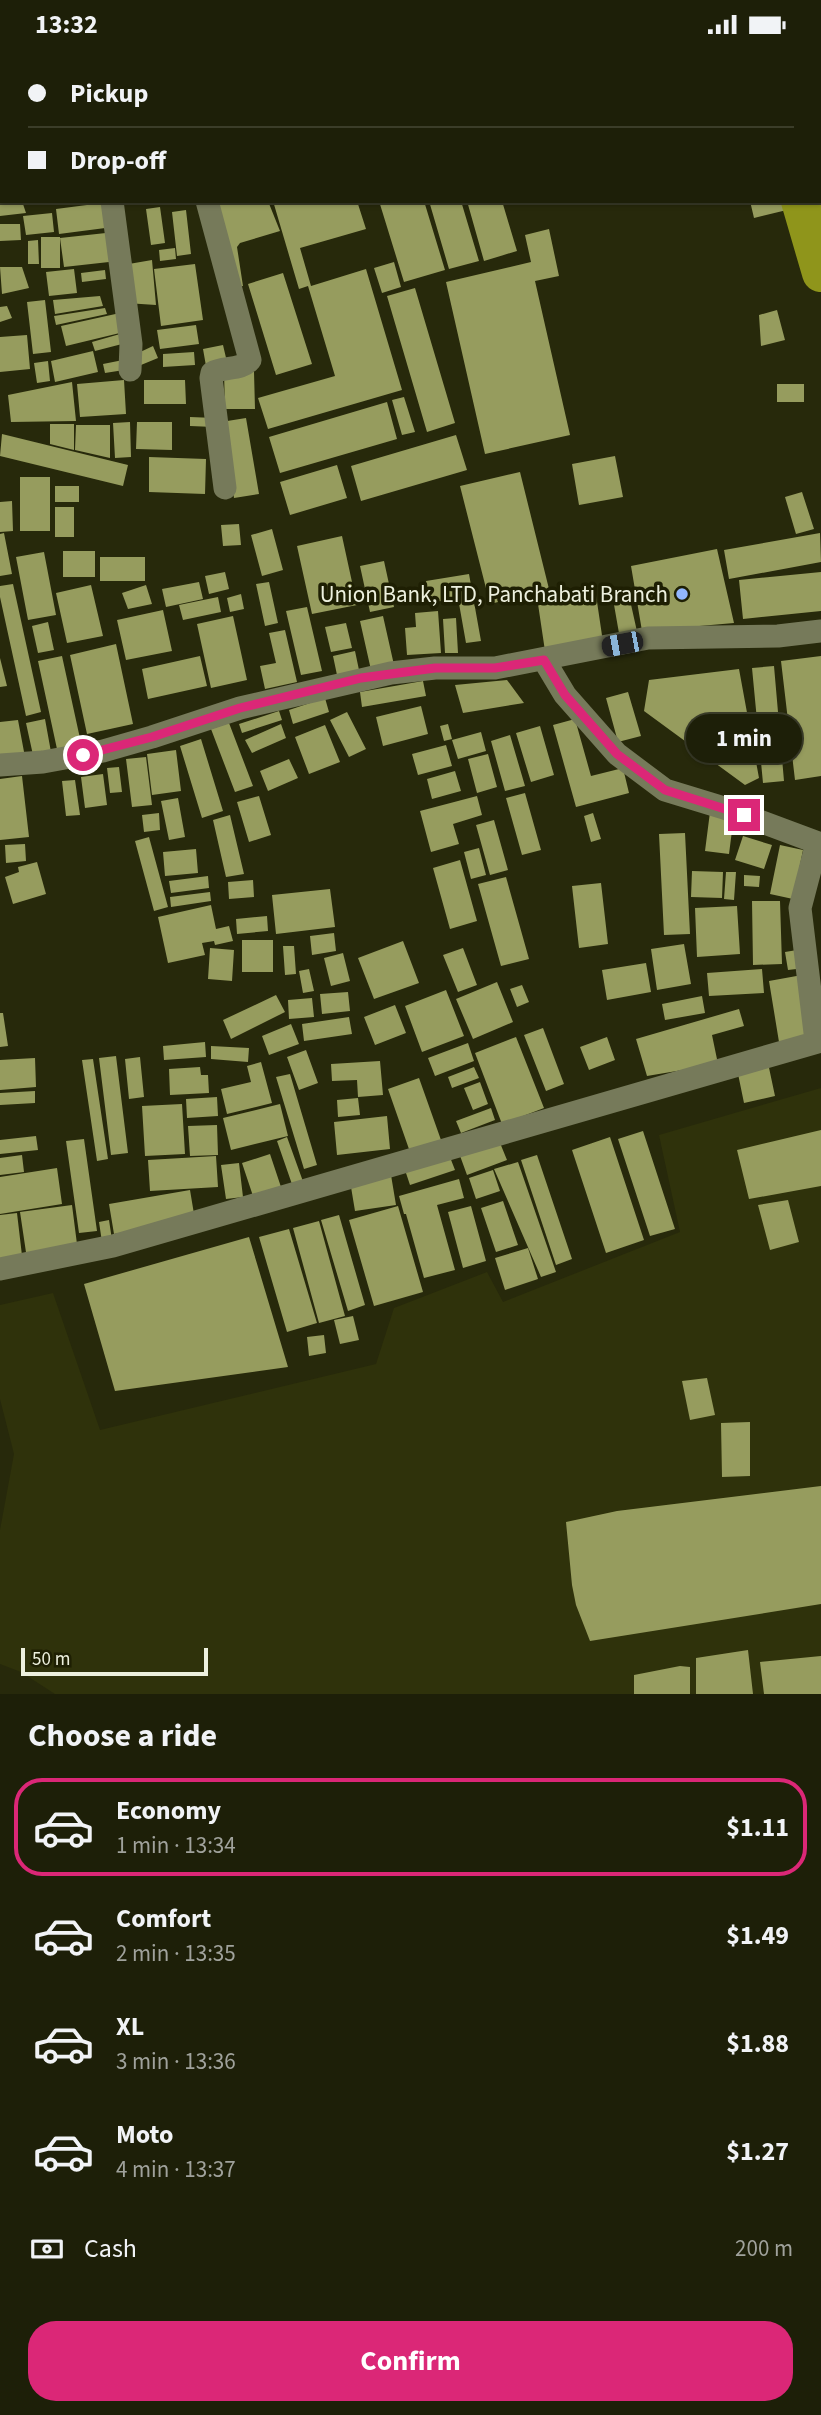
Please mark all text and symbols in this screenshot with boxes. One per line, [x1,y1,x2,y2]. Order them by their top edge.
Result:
text: 13:32 [35,6,98,43]
text: Pickup [70,75,148,112]
text: Drop-off [70,142,166,179]
place label: Union Bank, LTD, Panchabati Branch [320,578,668,611]
marker: Union Bank, LTD, Panchabati Branch [674,586,690,602]
car [600,630,645,658]
callout: 1 min [686,713,802,763]
text: 1 min [716,722,772,755]
route start [67,739,99,771]
route end [728,799,760,831]
scale bar [21,1645,208,1677]
text: 50 m [32,1646,70,1673]
text: Choose a ride [28,1713,217,1759]
text: Economy [116,1792,221,1829]
icon: car [32,1796,95,1859]
text: $1.11 [726,1809,789,1846]
text: 1 min · 13:34 [116,1829,236,1862]
text: Comfort [116,1900,211,1937]
icon: car [32,1904,95,1967]
text: $1.49 [726,1917,789,1954]
text: 2 min · 13:35 [116,1937,236,1970]
text: XL [116,2008,144,2045]
icon: car [32,2012,95,2075]
text: $1.88 [726,2025,789,2062]
text: 3 min · 13:36 [116,2045,236,2078]
text: Moto [116,2116,173,2153]
icon: car [32,2120,95,2183]
text: $1.27 [726,2133,789,2170]
text: 4 min · 13:37 [116,2153,236,2186]
icon: cash [28,2230,66,2268]
text: Cash [84,2230,137,2267]
text: 200 m [735,2232,793,2265]
button: Confirm [28,2321,793,2401]

